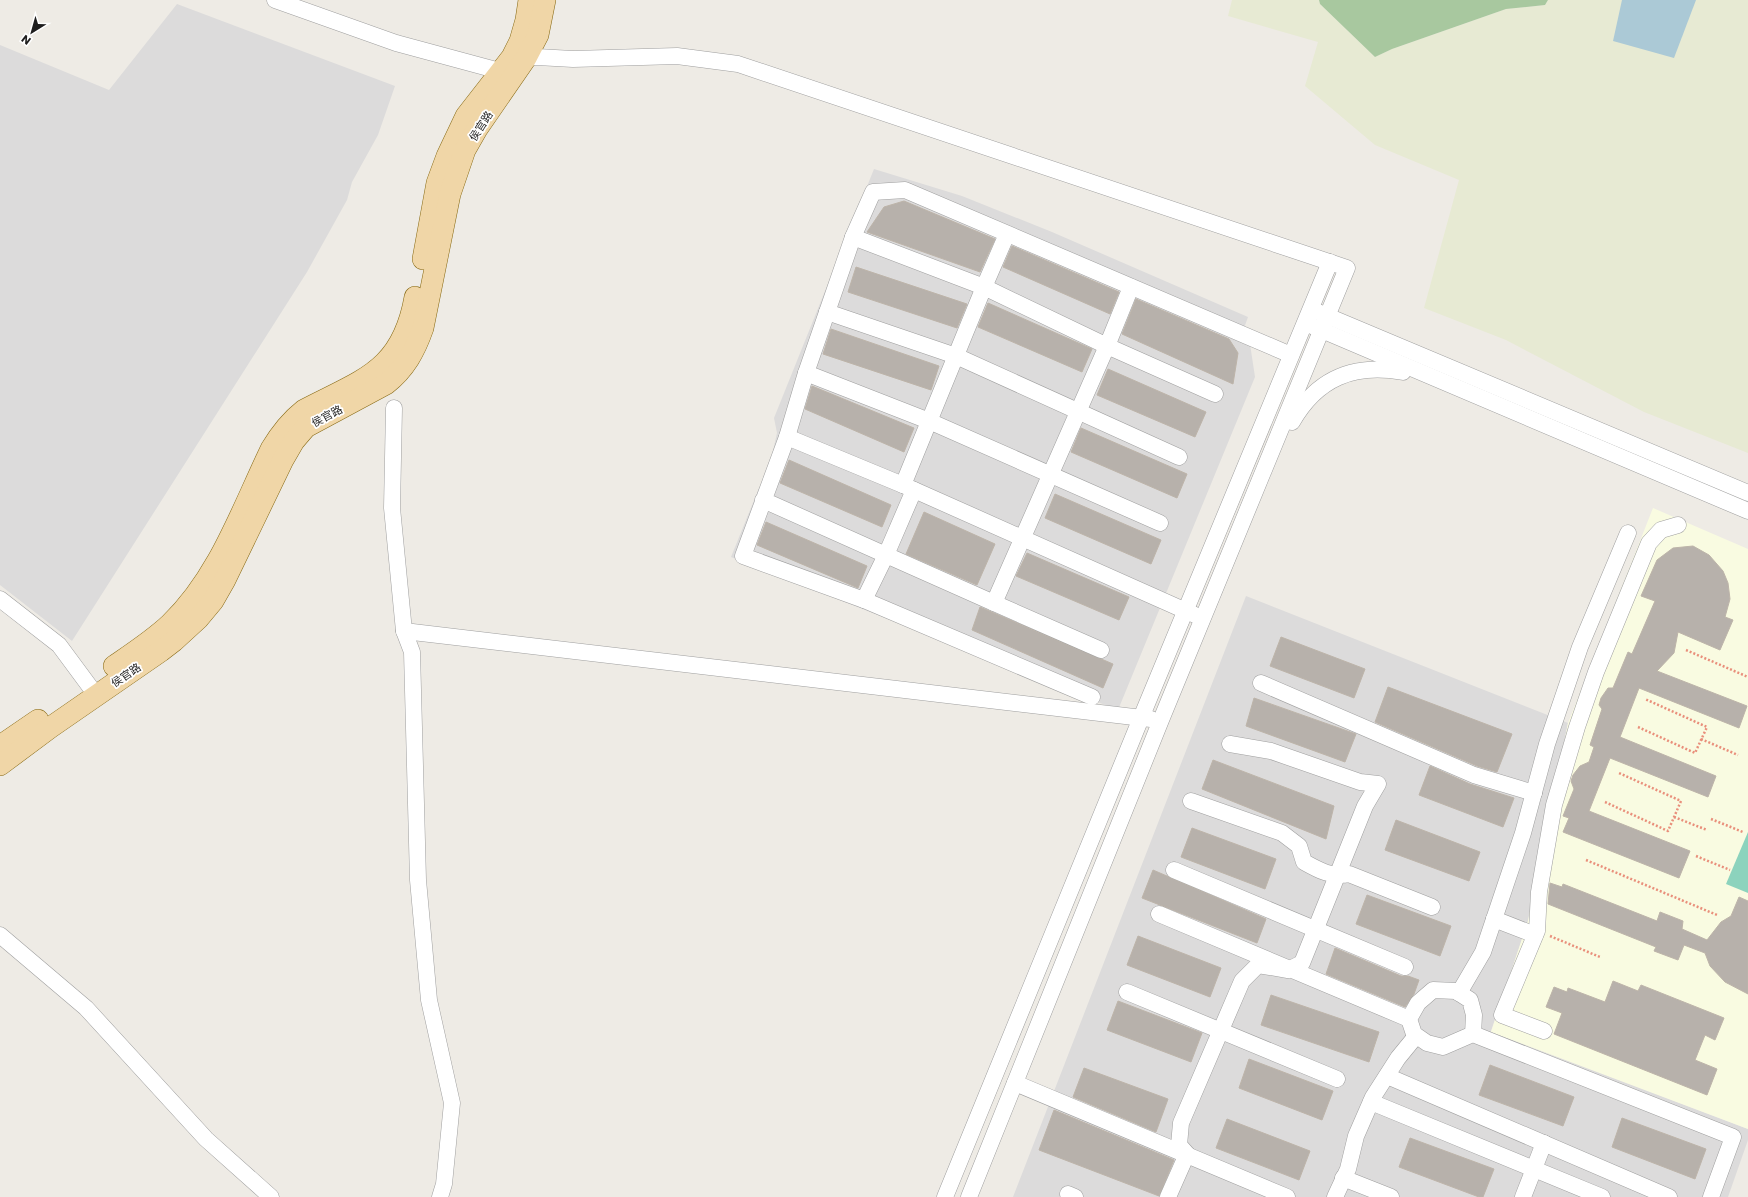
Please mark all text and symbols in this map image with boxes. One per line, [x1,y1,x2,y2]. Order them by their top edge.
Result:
north arrow [12,12,52,52]
text: N [18,31,34,49]
street label: 侯官路 [465,108,497,144]
street label: 侯官路 [309,401,345,431]
street label: 侯官路 [108,659,144,691]

